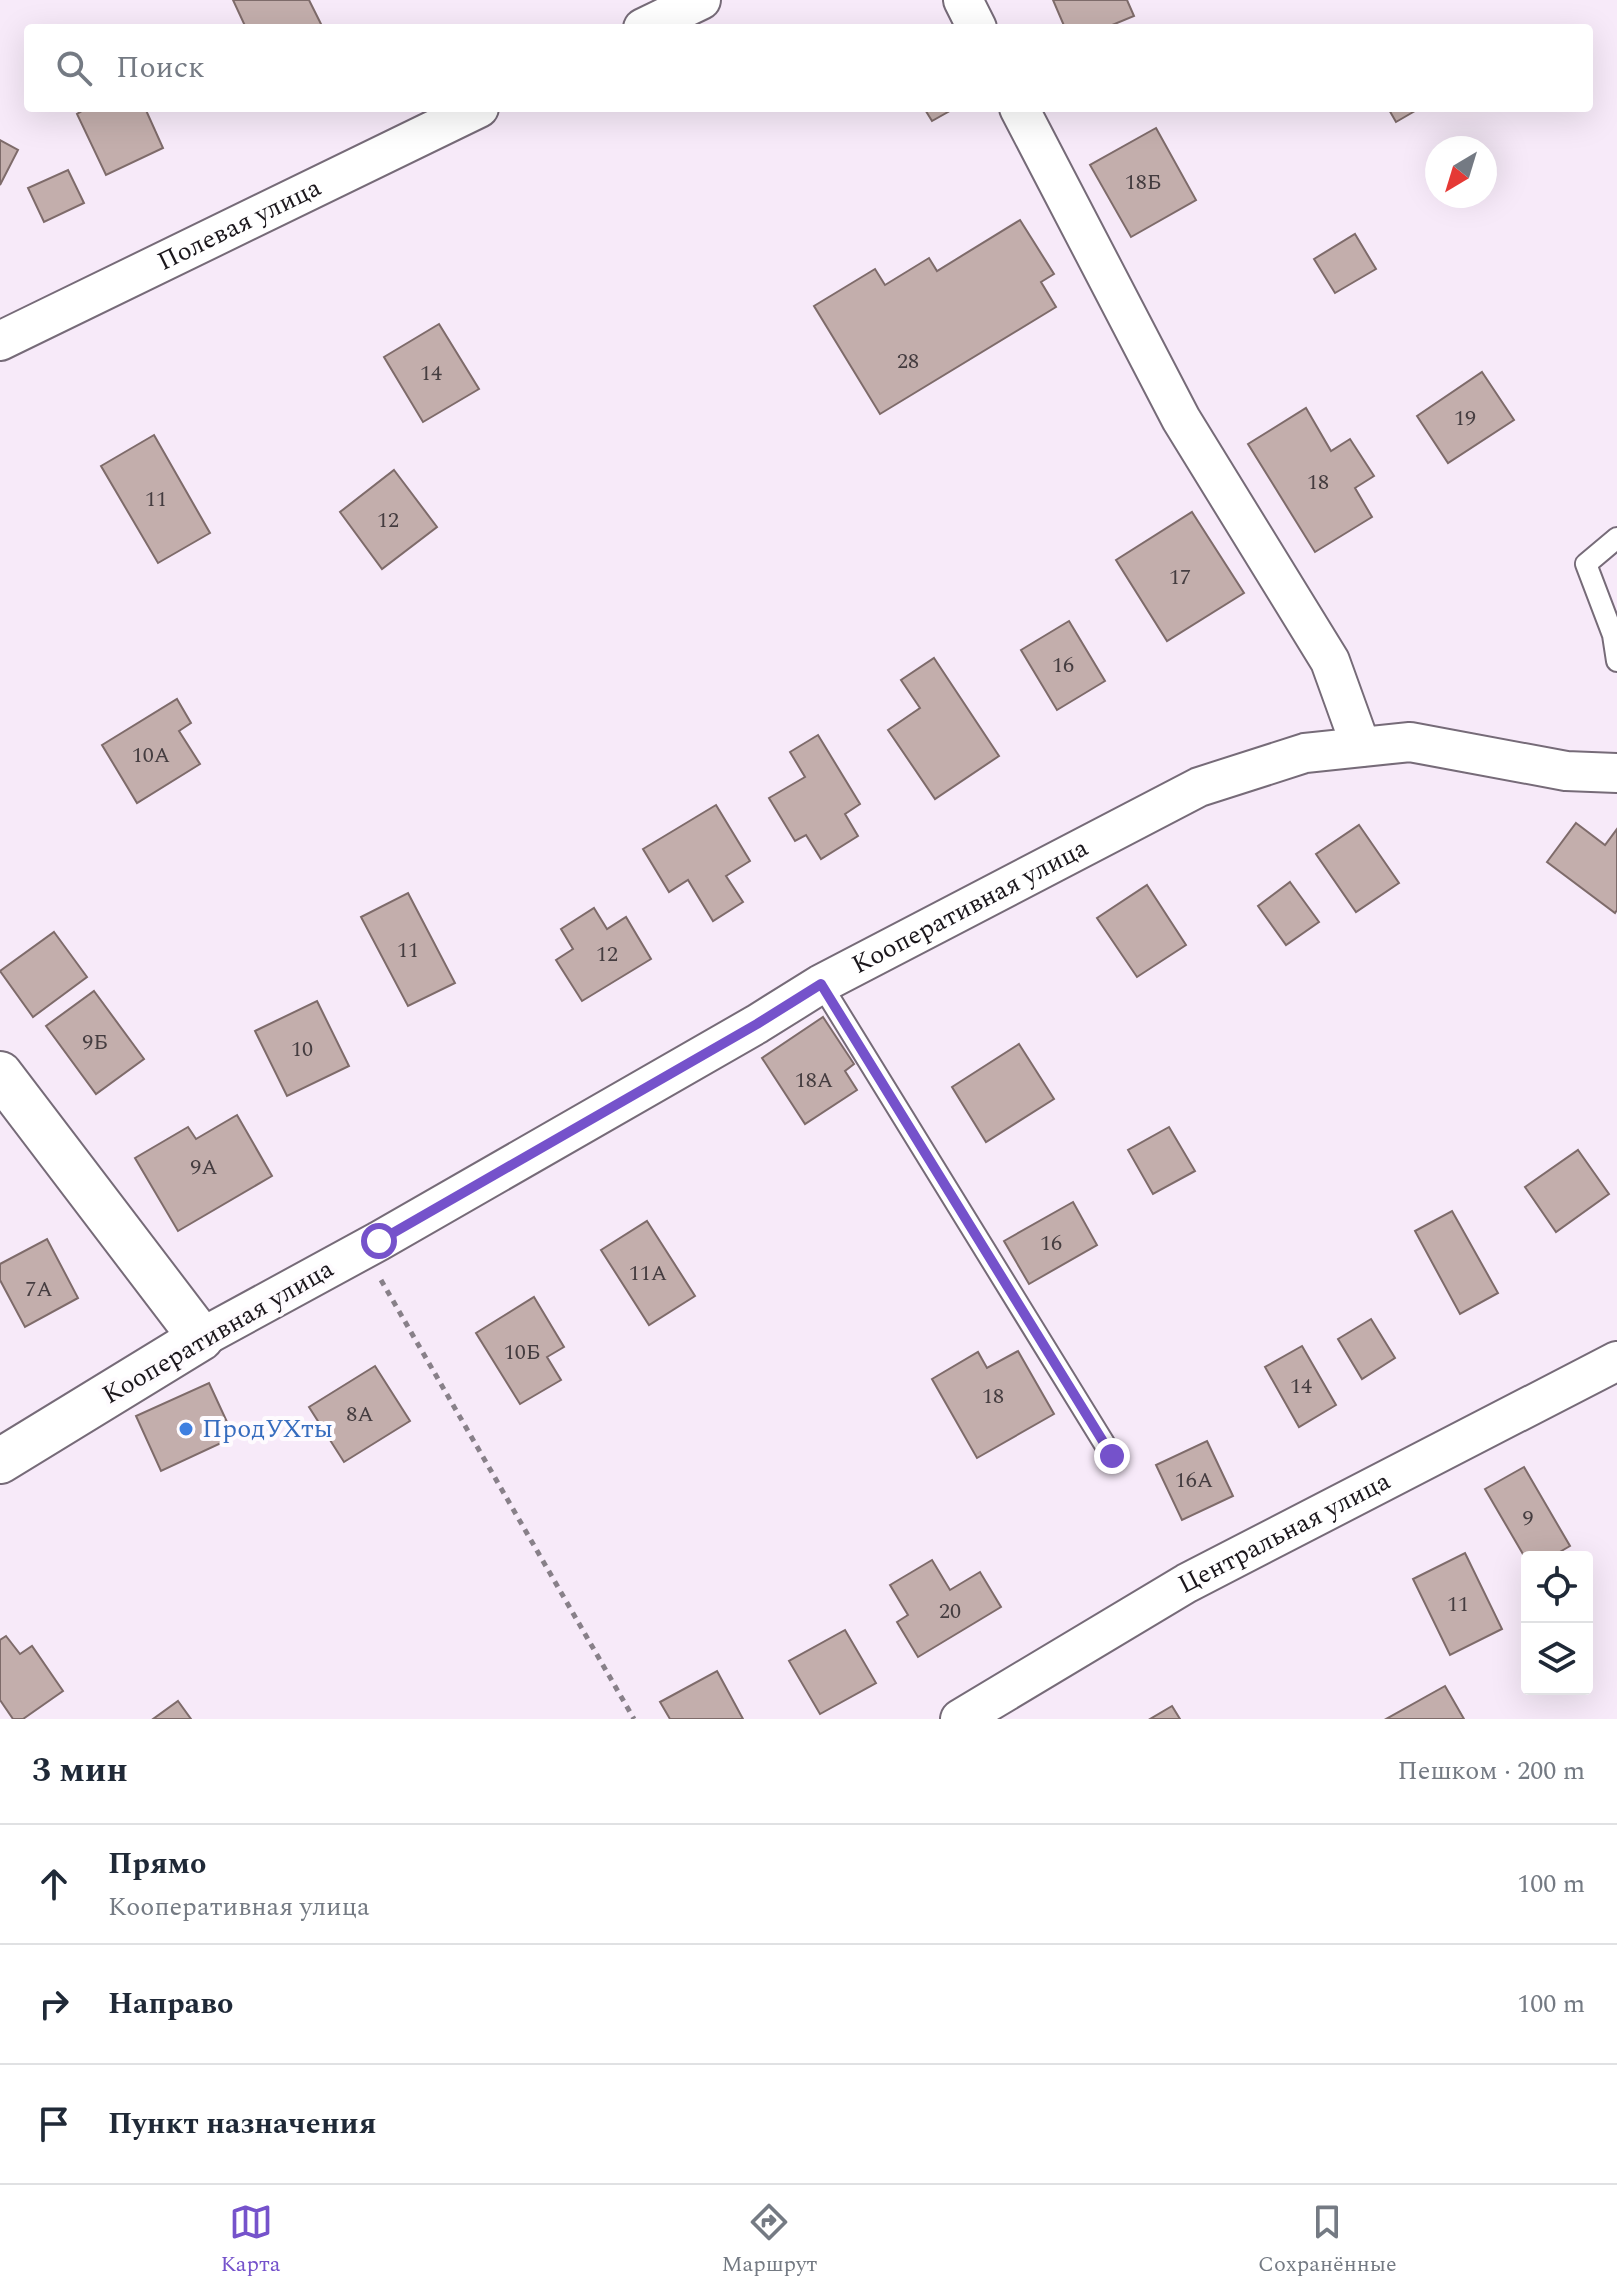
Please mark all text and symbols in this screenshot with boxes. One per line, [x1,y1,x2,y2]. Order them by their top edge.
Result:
search box [24,24,1593,112]
text: Поиск [116,45,205,91]
icon: search [52,46,96,90]
north arrow [1425,136,1497,208]
house number: 18Б [1125,166,1161,199]
street label: Полевая улица [150,168,328,282]
house number: 28 [897,345,919,378]
house number: 14 [420,357,442,390]
house number: 19 [1454,402,1476,435]
house number: 18 [1307,466,1329,499]
house number: 11 [145,483,167,516]
house number: 12 [377,504,399,537]
house number: 17 [1169,561,1191,594]
house number: 16 [1052,649,1074,682]
house number: 10А [132,739,170,772]
street label: Кооперативная улица [845,828,1096,985]
house number: 11 [397,934,419,967]
house number: 12 [596,938,618,971]
house number: 9Б [82,1026,108,1059]
house number: 10 [291,1033,313,1066]
house number: 18А [795,1064,833,1097]
house number: 9А [190,1151,218,1184]
route start [361,1223,397,1259]
house number: 16 [1040,1227,1062,1260]
street label: Кооперативная улица [95,1249,342,1415]
house number: 11А [629,1257,667,1290]
house number: 7А [25,1273,53,1306]
house number: 10Б [504,1336,540,1369]
house number: 14 [1290,1370,1312,1403]
house number: 18 [982,1380,1004,1413]
house number: 8А [346,1398,374,1431]
place label: ПродУХты [202,1409,333,1449]
marker: ПродУХты [177,1420,195,1438]
route end [1094,1438,1130,1474]
street label: Центральная улица [1171,1461,1398,1604]
house number: 16А [1175,1464,1213,1497]
house number: 9 [1522,1502,1534,1535]
map controls [1521,1551,1593,1695]
button: locate [1521,1551,1593,1623]
house number: 11 [1447,1588,1469,1621]
house number: 20 [939,1595,961,1628]
button: layers [1521,1623,1593,1695]
text: 3 мин [32,1745,128,1797]
text: Пешком · 200 m [1398,1751,1585,1791]
text: Прямо [108,1841,206,1887]
icon: ahead [32,1862,76,1906]
text: 100 m [1517,1864,1585,1904]
text: Кооперативная улица [108,1887,370,1927]
text: Направо [108,1981,233,2027]
icon: right [32,1982,76,2026]
text: 100 m [1517,1984,1585,2024]
text: Пункт назначения [108,2101,376,2147]
icon: arrive [32,2102,76,2146]
tab: Карта [220,2200,281,2281]
tab: Маршрут [721,2200,817,2281]
tab: Сохранённые [1258,2200,1397,2281]

